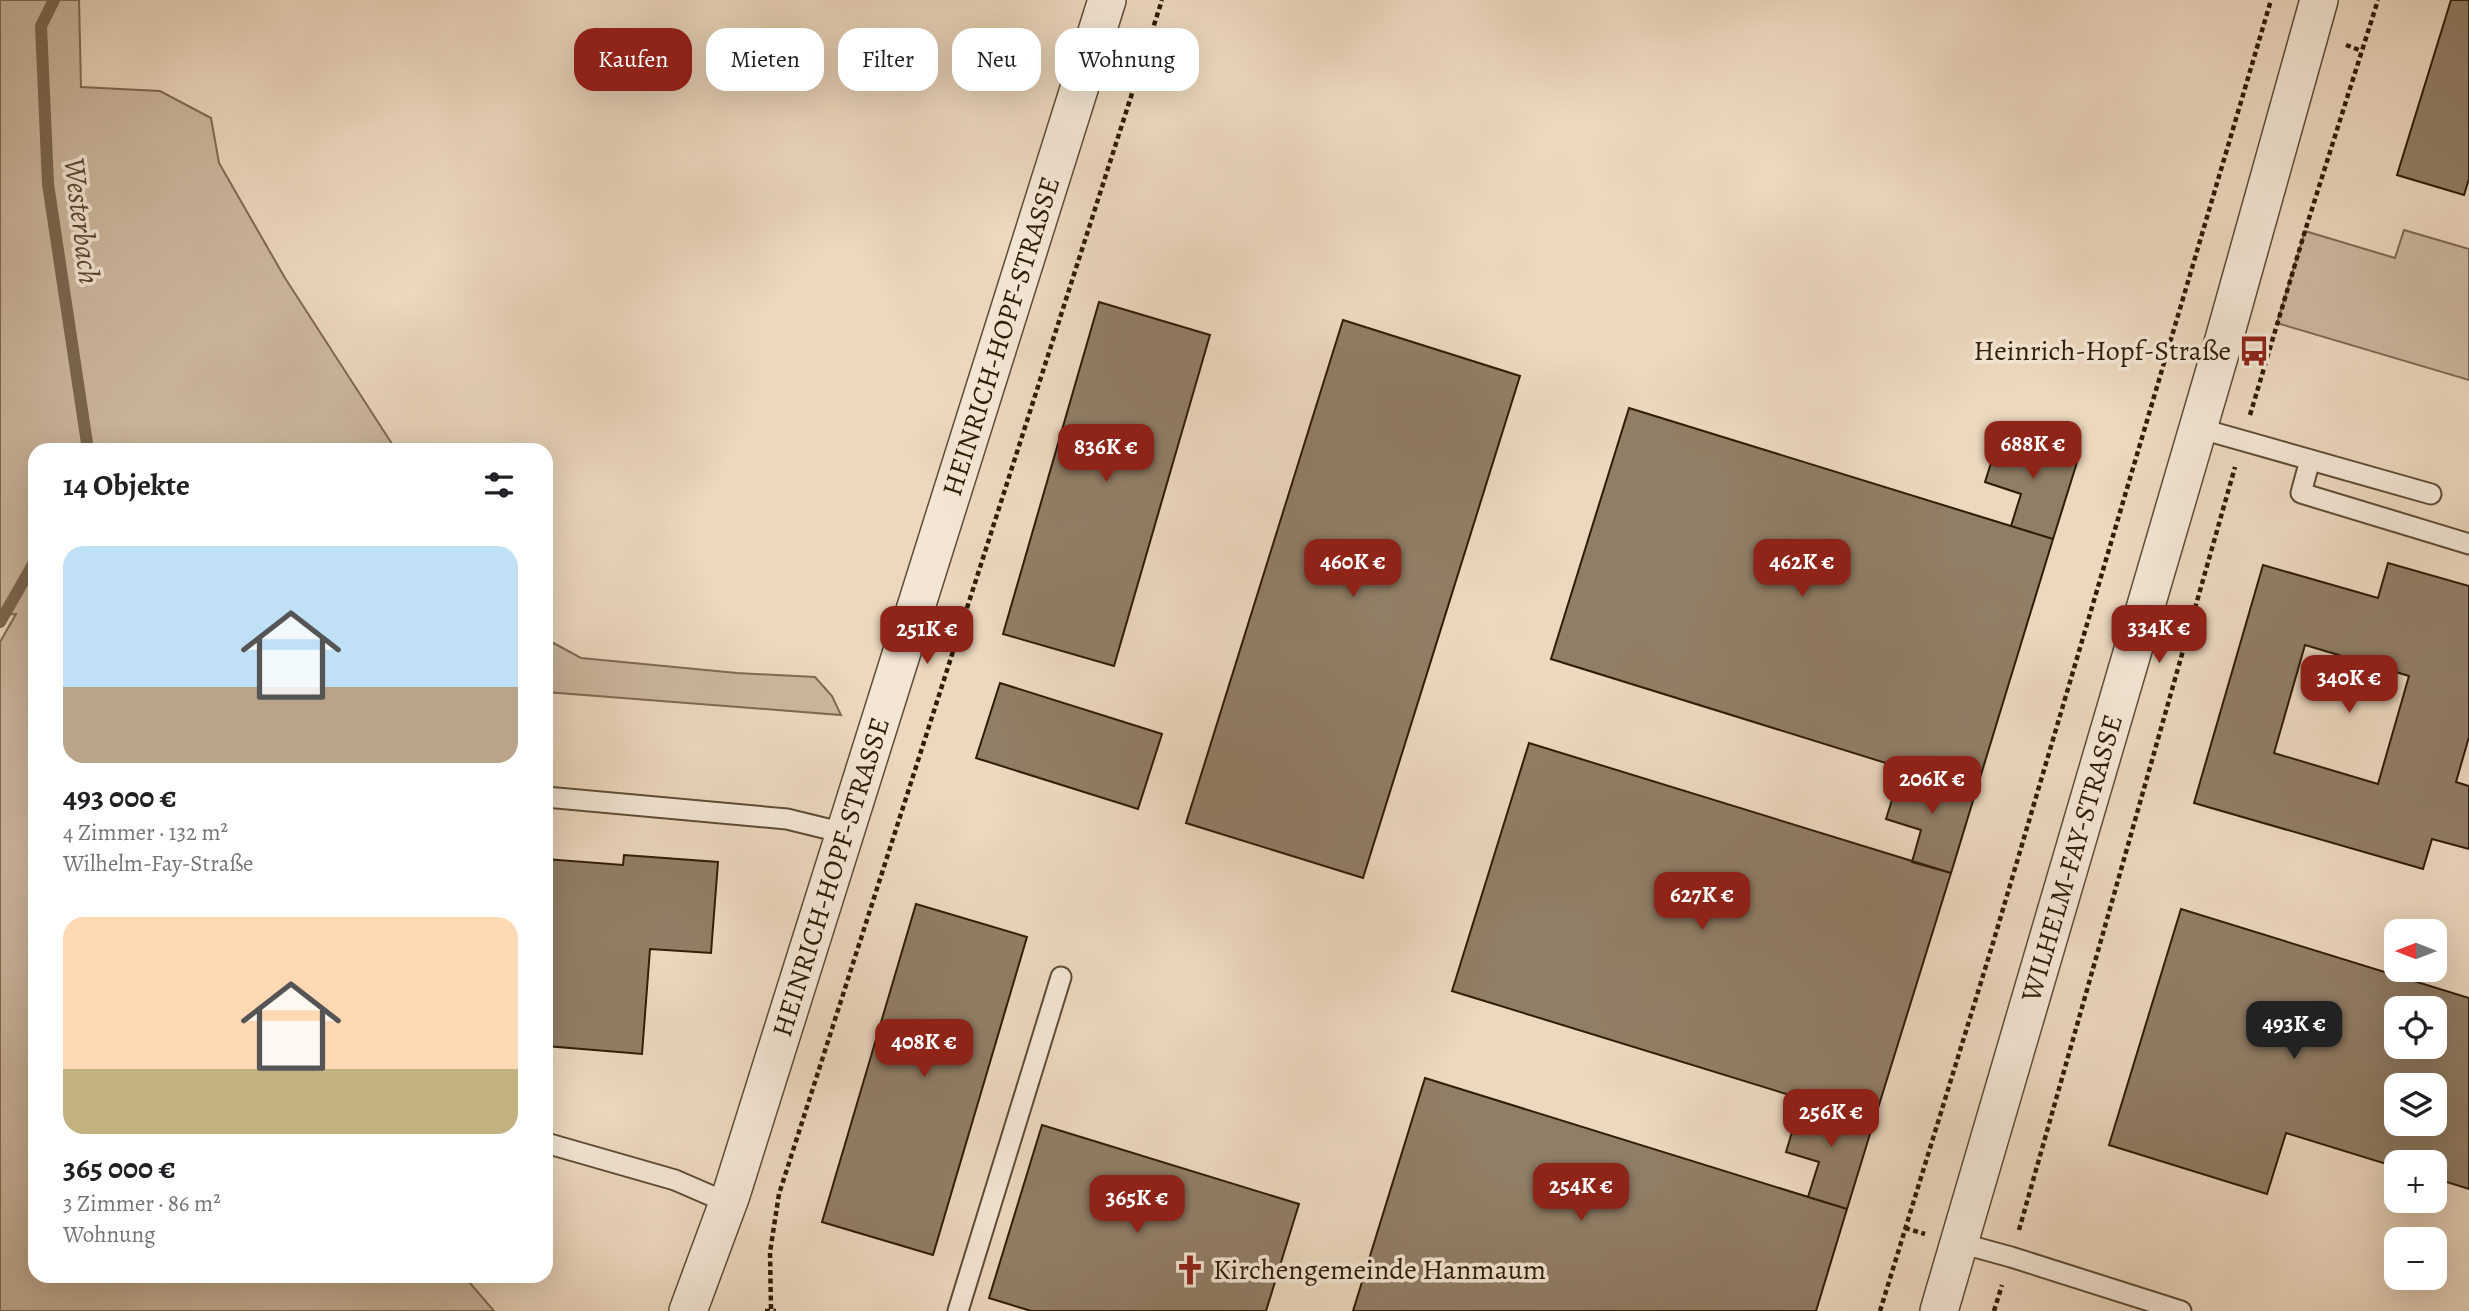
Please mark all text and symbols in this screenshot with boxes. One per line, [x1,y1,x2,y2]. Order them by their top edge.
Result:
chip: Kaufen [574,28,692,91]
chip: Mieten [706,28,824,91]
chip: Filter [838,28,938,91]
chip: Neu [952,28,1041,91]
chip: Wohnung [1055,28,1199,91]
water label: Westerbach [54,155,110,287]
street label: HEINRICH-HOPF-STRASSE [933,172,1069,501]
place label: Heinrich-Hopf-Straße [1974,332,2231,370]
bus stop icon: Heinrich-Hopf-Straße [2237,334,2271,368]
pin: 688K € [1976,421,2090,481]
pin: 836K € [1049,424,1163,484]
text: 688K € [2000,428,2066,459]
text: 836K € [1074,431,1138,462]
text: 14 Objekte [63,465,190,505]
icon: filters [480,466,518,504]
pin: 460K € [1296,540,1410,599]
pin: 462K € [1745,540,1859,599]
text: 460K € [1320,546,1386,577]
text: 462K € [1770,546,1834,577]
icon: home [228,592,354,718]
pin: 251K € [870,606,984,666]
pin: 334K € [2102,606,2216,665]
text: 334K € [2128,612,2190,643]
text: 251K € [896,613,958,644]
pin: 340K € [2292,656,2406,715]
text: 340K € [2317,662,2381,693]
street label: WILHELM-FAY-STRASSE [2011,710,2132,1007]
street label: HEINRICH-HOPF-STRASSE [763,713,899,1042]
pin: 206K € [1875,756,1989,816]
text: 206K € [1899,763,1965,794]
text: 493 000 € [63,777,177,817]
text: 4 Zimmer · 132 m² [63,817,228,848]
text: Wilhelm-Fay-Straße [63,848,253,879]
pin: 627K € [1645,872,1759,932]
text: 627K € [1670,879,1734,910]
north arrow [2384,919,2446,982]
map controls [2384,919,2447,1290]
icon: home [228,963,354,1089]
button: locate [2384,996,2447,1059]
pin: 493K € [2237,1002,2351,1061]
text: 493K € [2262,1008,2326,1039]
pin: 408K € [867,1020,981,1079]
text: 408K € [891,1026,957,1057]
button: layers [2384,1073,2447,1136]
pin: 256K € [1774,1090,1888,1149]
text: 256K € [1799,1096,1863,1127]
text: 365 000 € [63,1148,176,1188]
button: + [2384,1150,2447,1213]
pin: 254K € [1524,1164,1638,1223]
text: 254K € [1549,1170,1613,1201]
pin: 365K € [1080,1176,1194,1235]
text: 365K € [1106,1182,1168,1213]
text: 3 Zimmer · 86 m² [63,1188,221,1219]
text: Wohnung [63,1219,156,1250]
button: − [2384,1227,2447,1290]
place label: Kirchengemeinde Hanmaum [1213,1251,1546,1289]
church icon: Kirchengemeinde Hanmaum [1173,1253,1207,1287]

